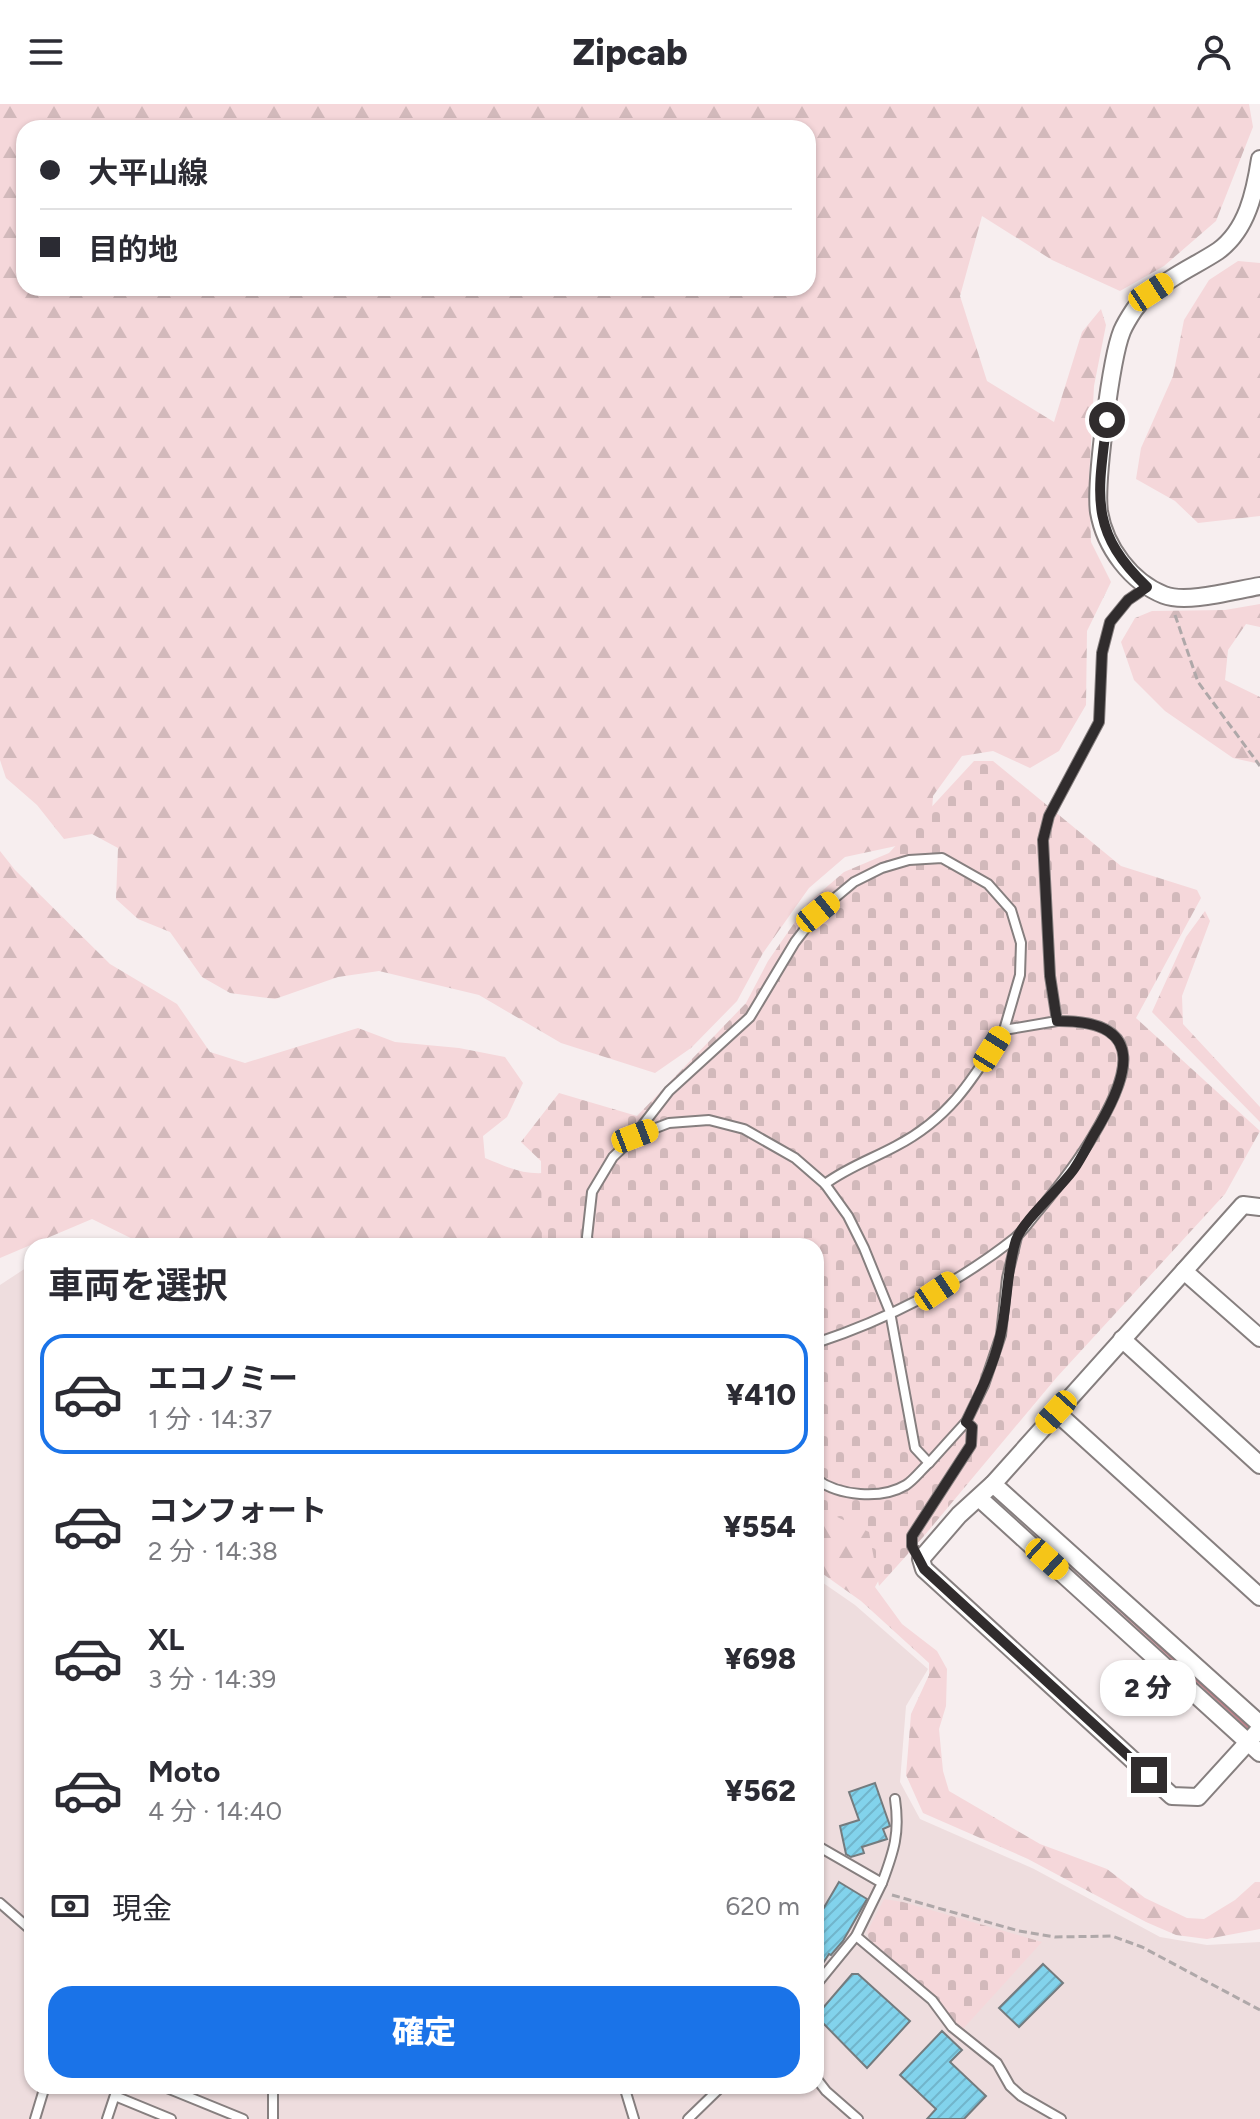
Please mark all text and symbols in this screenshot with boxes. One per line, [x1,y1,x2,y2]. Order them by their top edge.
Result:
icon: menu [24,30,68,74]
icon: person [1192,30,1236,74]
text: Zipcab [572,31,688,74]
text: 大平山線 [88,154,208,191]
text: 目的地 [88,231,178,268]
car [1124,269,1178,315]
route start [1089,402,1125,438]
car [792,888,844,936]
car [969,1022,1015,1076]
car [608,1116,662,1156]
text: 車両を選択 [48,1264,228,1307]
car [910,1268,964,1314]
icon: car [52,1358,124,1430]
text: エコノミー [148,1360,298,1397]
text: ¥410 [726,1376,796,1413]
car [1031,1386,1081,1438]
text: 1 分 · 14:37 [148,1403,272,1435]
icon: car [52,1490,124,1562]
text: コンフォート [148,1492,327,1529]
text: ¥554 [723,1508,796,1545]
car [1021,1534,1073,1584]
text: 2 分 · 14:38 [148,1535,278,1567]
text: XL [148,1621,184,1658]
icon: car [52,1622,124,1694]
text: ¥698 [724,1640,796,1677]
callout: 2 分 [1101,1659,1197,1715]
text: 3 分 · 14:39 [148,1663,276,1695]
text: 2 分 [1124,1672,1172,1704]
text: Moto [148,1753,220,1790]
icon: car [52,1754,124,1826]
route end [1131,1757,1167,1793]
text: ¥562 [725,1772,796,1809]
text: 4 分 · 14:40 [148,1795,282,1827]
icon: cash [48,1884,92,1928]
text: 現金 [112,1890,172,1927]
text: 620 m [726,1890,800,1922]
button: 確定 [48,1986,800,2078]

